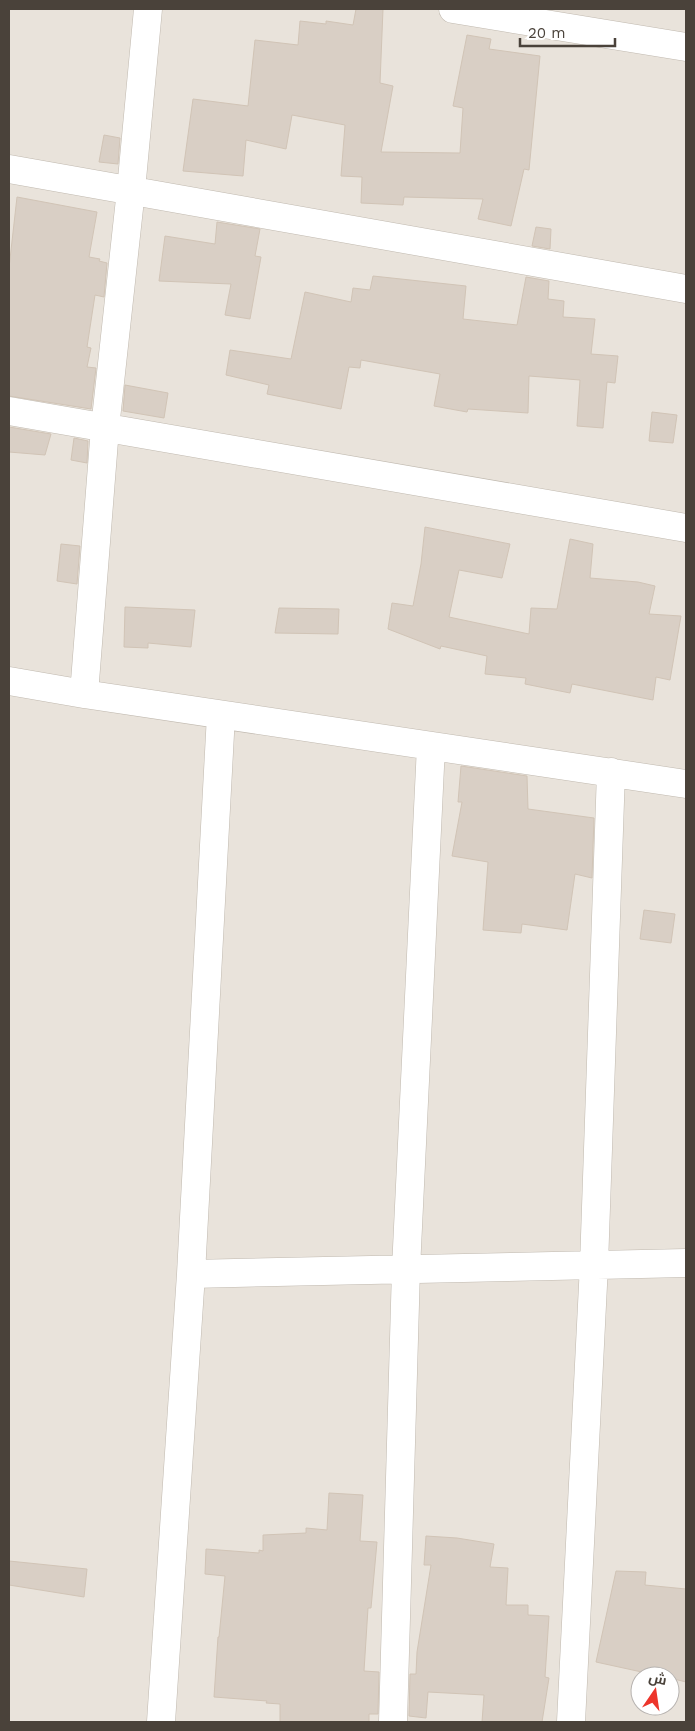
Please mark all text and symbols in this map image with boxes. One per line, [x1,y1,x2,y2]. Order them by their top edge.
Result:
scale bar [520,15,615,47]
text: 20 m [528,24,566,42]
north arrow [630,1666,680,1716]
text: ش [647,1669,669,1689]

